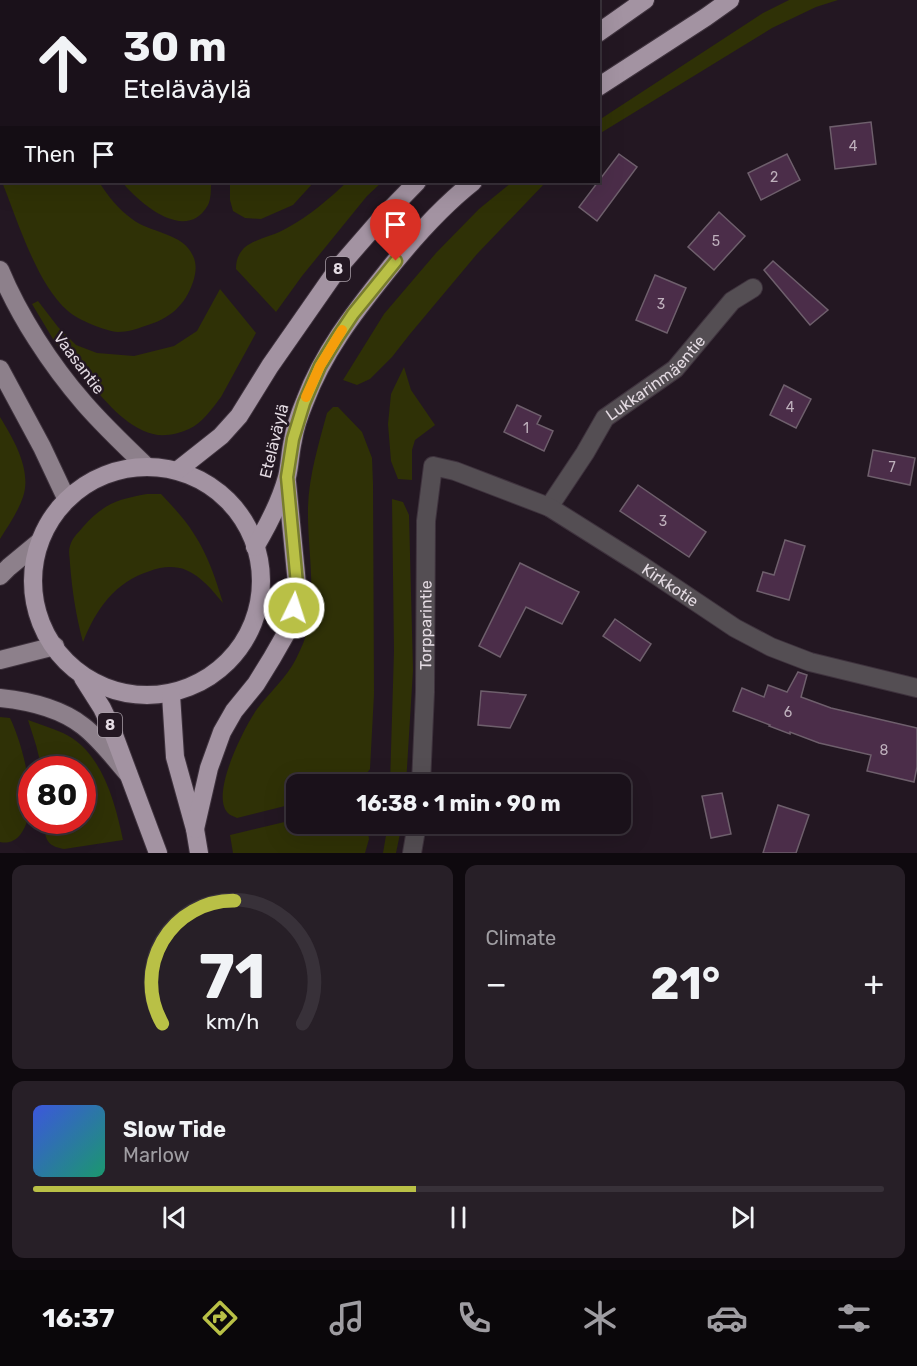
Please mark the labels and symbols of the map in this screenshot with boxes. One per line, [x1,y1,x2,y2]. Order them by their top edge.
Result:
house number: 4 [849,138,858,155]
house number: 2 [770,169,778,186]
pin [370,199,421,261]
house number: 5 [712,233,720,250]
road number: 8 [326,257,350,281]
house number: 3 [657,296,665,313]
street label: Vaasantie [49,328,109,398]
street label: Lukkarinmäentie [602,331,709,424]
house number: 4 [786,399,795,416]
street label: Eteläväylä [256,402,292,480]
house number: 1 [523,420,529,437]
house number: 7 [888,459,896,476]
house number: 3 [659,513,667,530]
street label: Kirkkotie [639,559,702,610]
position arrow [262,576,326,640]
street label: Torpparintie [416,580,435,670]
house number: 6 [784,704,792,721]
road number: 8 [98,713,122,737]
house number: 8 [880,742,889,759]
speed limit sign: 80 [18,756,96,834]

